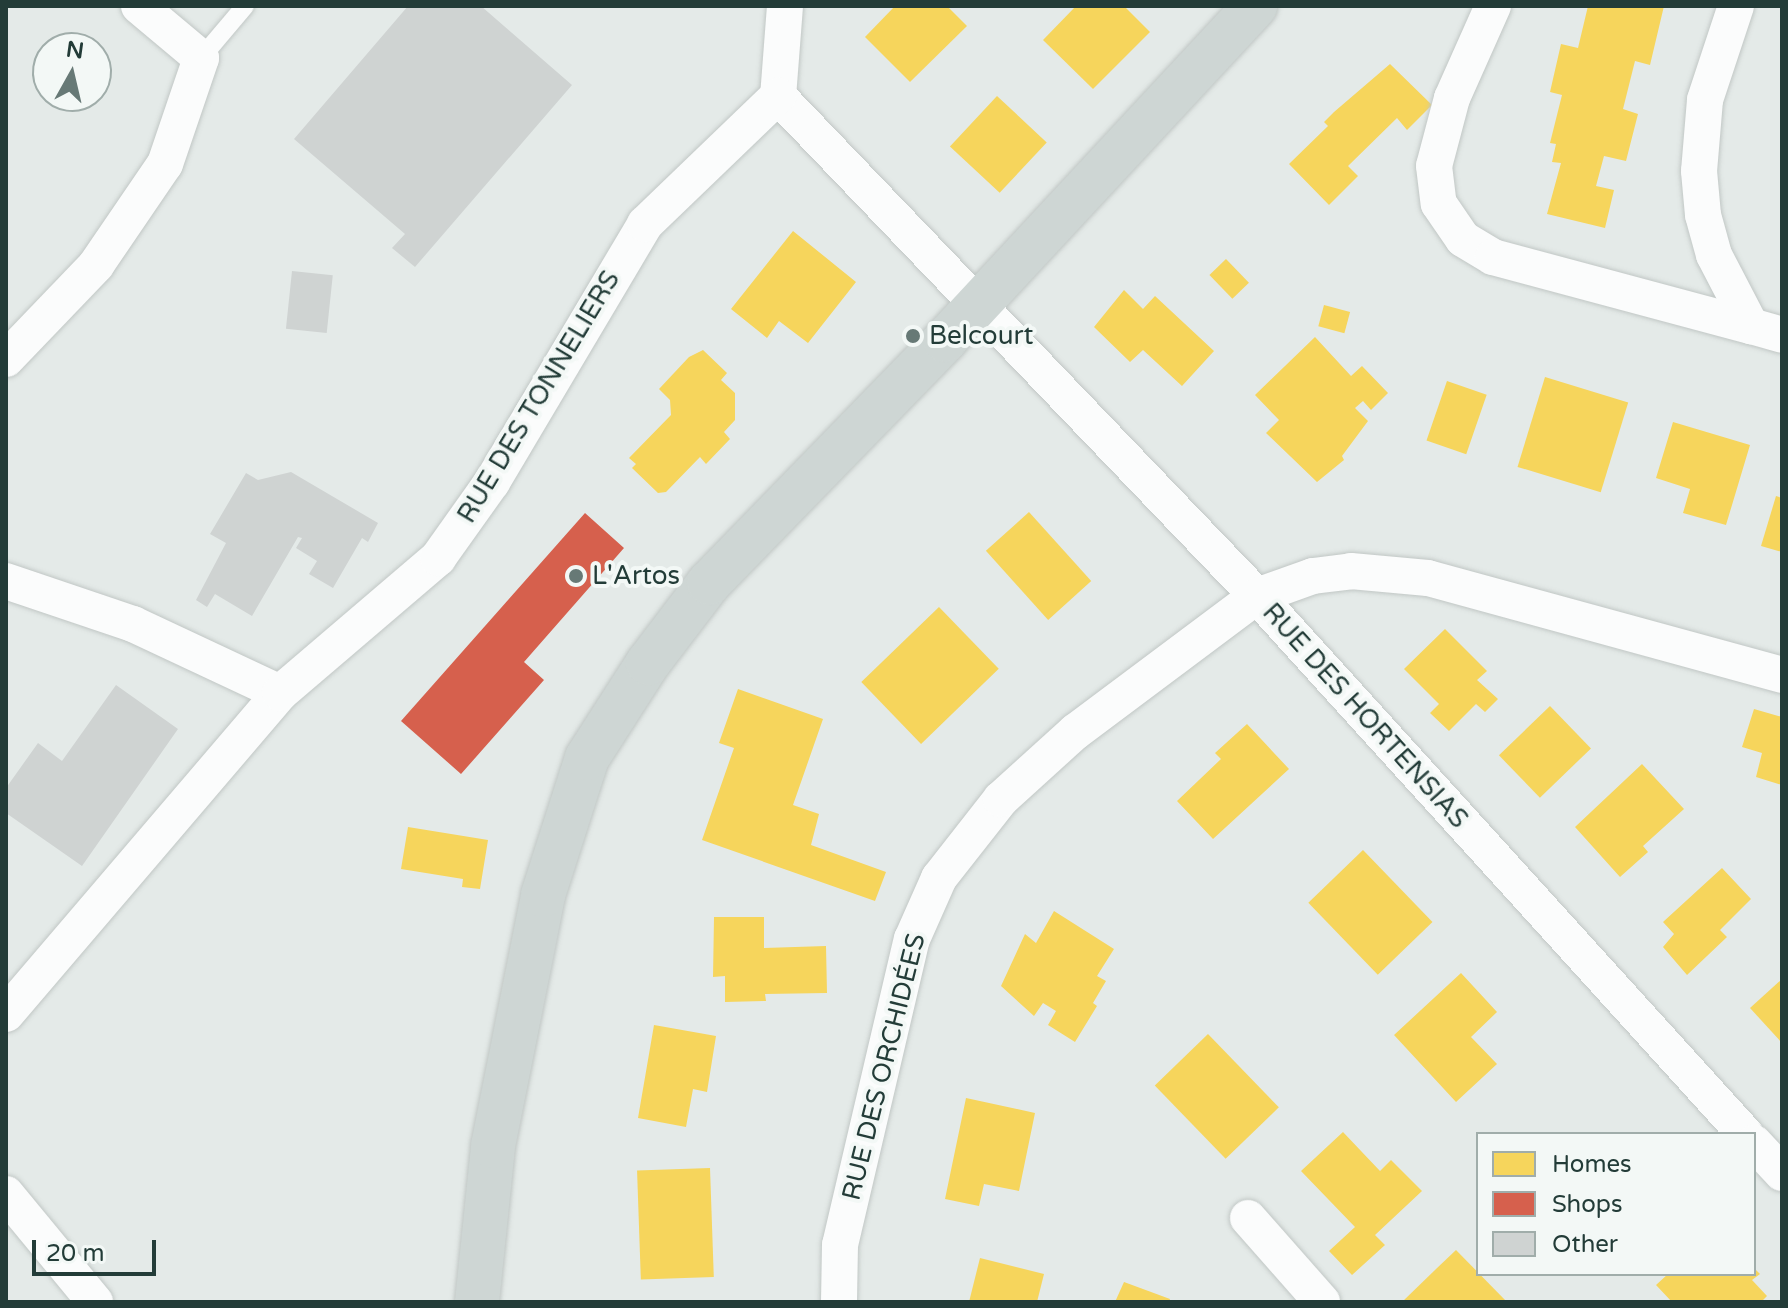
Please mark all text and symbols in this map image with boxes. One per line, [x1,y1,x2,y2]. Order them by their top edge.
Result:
north arrow [32,32,112,112]
text: N [64,36,86,64]
street label: RUE DES TONNELIERS [451,265,627,529]
place label: Belcourt [929,320,1033,352]
marker: Belcourt [904,327,922,345]
place label: L'Artos [592,560,680,592]
marker: L'Artos [567,567,585,585]
street label: RUE DES HORTENSIAS [1256,597,1474,835]
street label: RUE DES ORCHIDÉES [836,930,932,1204]
legend [1476,1132,1756,1276]
text: Homes [1552,1150,1632,1179]
text: Shops [1552,1190,1622,1219]
scale bar [36,1224,160,1274]
text: Other [1552,1230,1618,1259]
text: 20 m [46,1239,104,1268]

